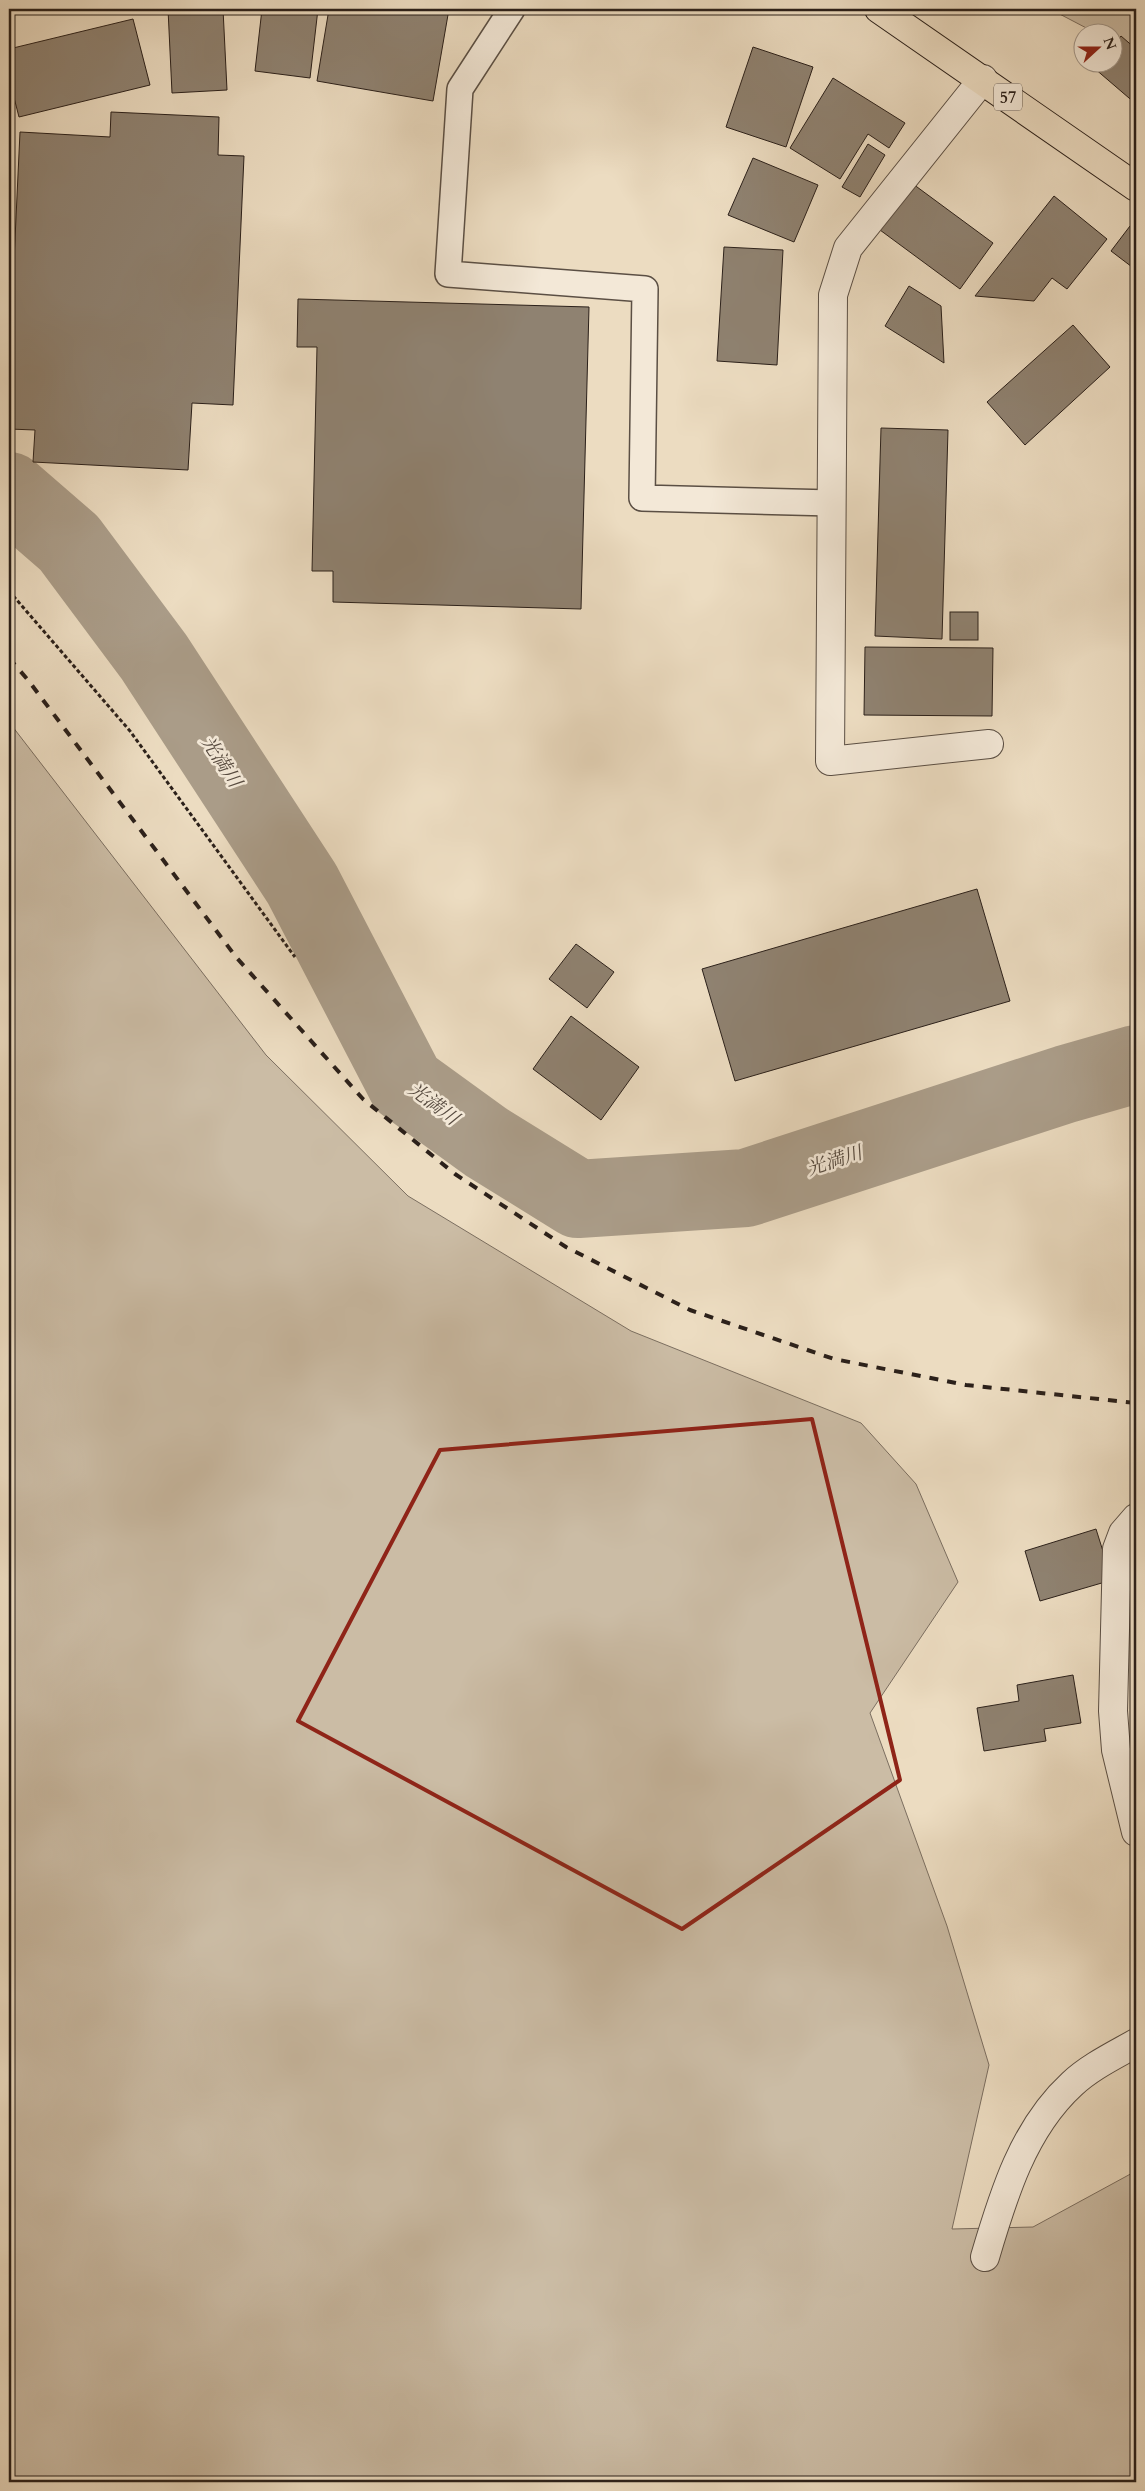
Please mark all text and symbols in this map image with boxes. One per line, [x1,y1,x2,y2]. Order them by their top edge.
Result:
north arrow [1072,22,1122,72]
text: N [1099,34,1121,53]
road number: 57 [994,84,1022,110]
water label: 光満川 [195,731,249,794]
water label: 光満川 [403,1076,466,1133]
water label: 光満川 [803,1139,867,1182]

